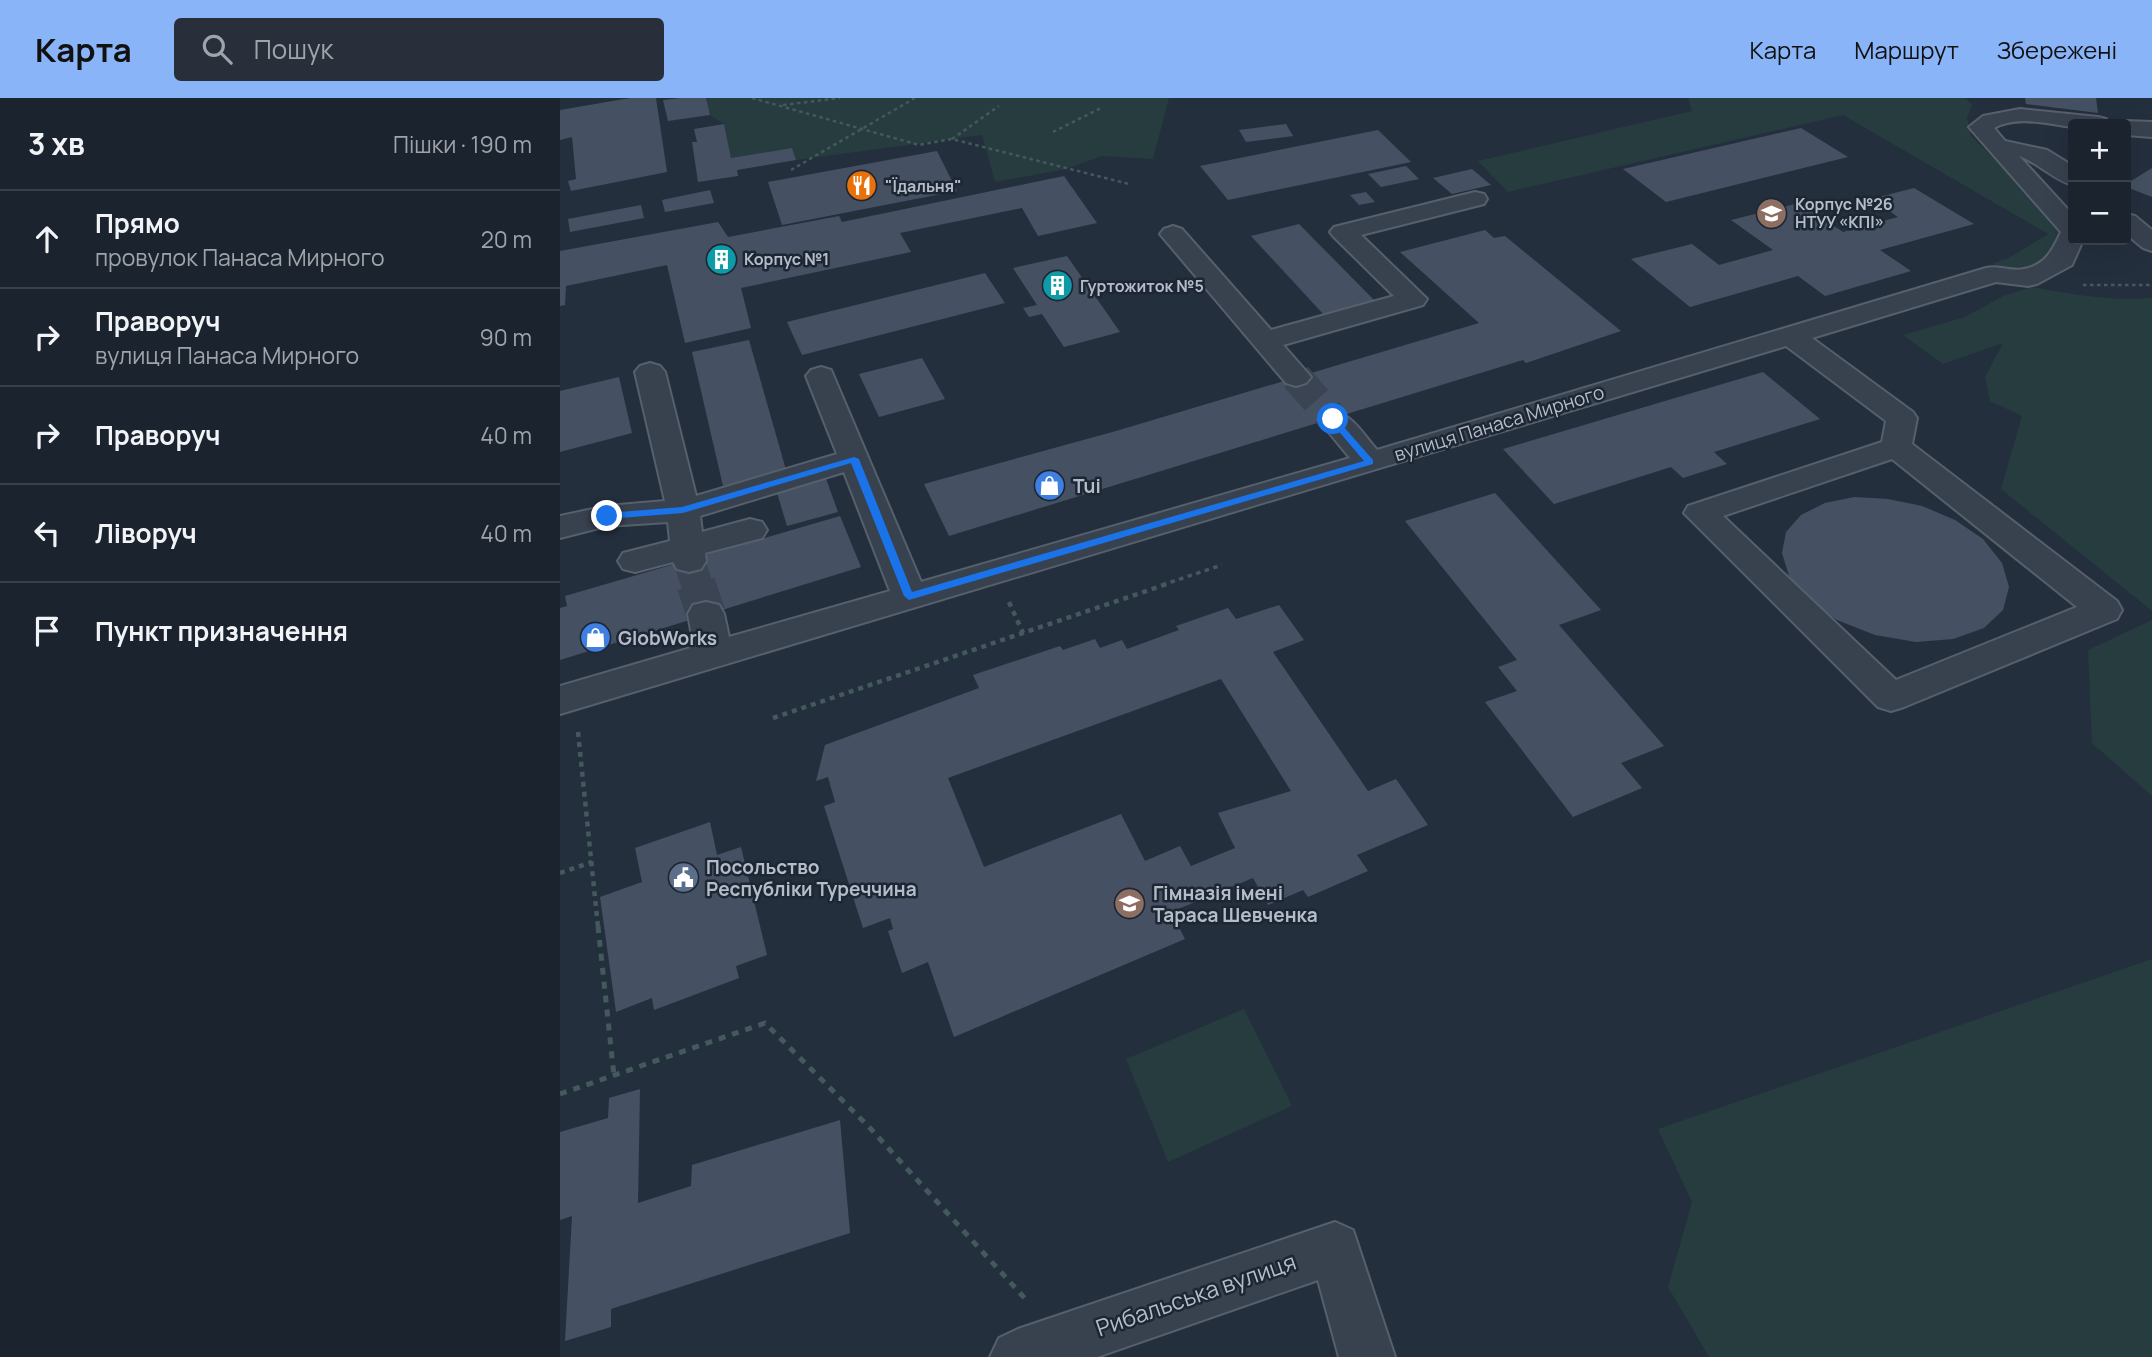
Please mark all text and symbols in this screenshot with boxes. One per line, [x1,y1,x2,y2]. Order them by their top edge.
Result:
search box [174,18,664,81]
text: Карта [35,27,132,72]
icon: search [198,30,236,68]
text: Пошук [254,31,334,67]
text: Карта [1750,33,1816,66]
text: Маршрут [1854,33,1959,66]
text: Збережені [1997,33,2117,66]
map controls [2068,119,2131,245]
button: + [2068,119,2131,182]
text: 3 хв [28,123,85,164]
text: Пішки · 190 m [393,128,532,160]
restaurant icon: "Їдальня" [845,169,879,203]
place label: "Їдальня" [885,175,962,197]
button: − [2068,182,2131,245]
place label: Корпус №26 НТУУ «КПІ» [1795,193,1893,233]
school or university icon: Корпус №26 НТУУ «КПІ» [1755,196,1789,230]
text: Прямо [95,205,180,241]
icon: ahead [28,220,66,258]
text: 20 m [481,223,532,255]
text: провулок Панаса Мирного [95,241,385,273]
building icon: Корпус №1 [704,242,738,276]
place label: Корпус №1 [744,248,829,270]
building icon: Гуртожиток №5 [1040,269,1074,303]
place label: Гуртожиток №5 [1080,275,1204,297]
text: Праворуч [95,303,220,339]
icon: right [28,318,66,356]
text: 90 m [480,321,532,353]
text: вулиця Панаса Мирного [95,339,359,371]
street label: вулиця Панаса Мирного [1391,379,1607,467]
route start [1317,403,1348,434]
icon: right [28,416,66,454]
text: Праворуч [95,417,220,453]
text: 40 m [480,419,532,451]
shop icon: Tui [1033,469,1067,503]
place label: Tui [1073,473,1101,499]
route end [591,500,622,531]
icon: left [28,514,66,552]
text: Ліворуч [95,515,197,551]
text: 40 m [480,517,532,549]
icon: arrive [28,612,66,650]
text: Пункт призначення [95,613,348,649]
shop icon: GlobWorks [578,621,612,655]
place label: GlobWorks [618,625,717,651]
place label: Посольство Республіки Туреччина [706,854,917,902]
public building icon: Посольство Республіки Туреччина [666,861,700,895]
place label: Гімназія імені Тараса Шевченка [1153,880,1318,928]
school or university icon: Гімназія імені Тараса Шевченка [1113,887,1147,921]
street label: Рибальська вулиця [1091,1245,1300,1343]

